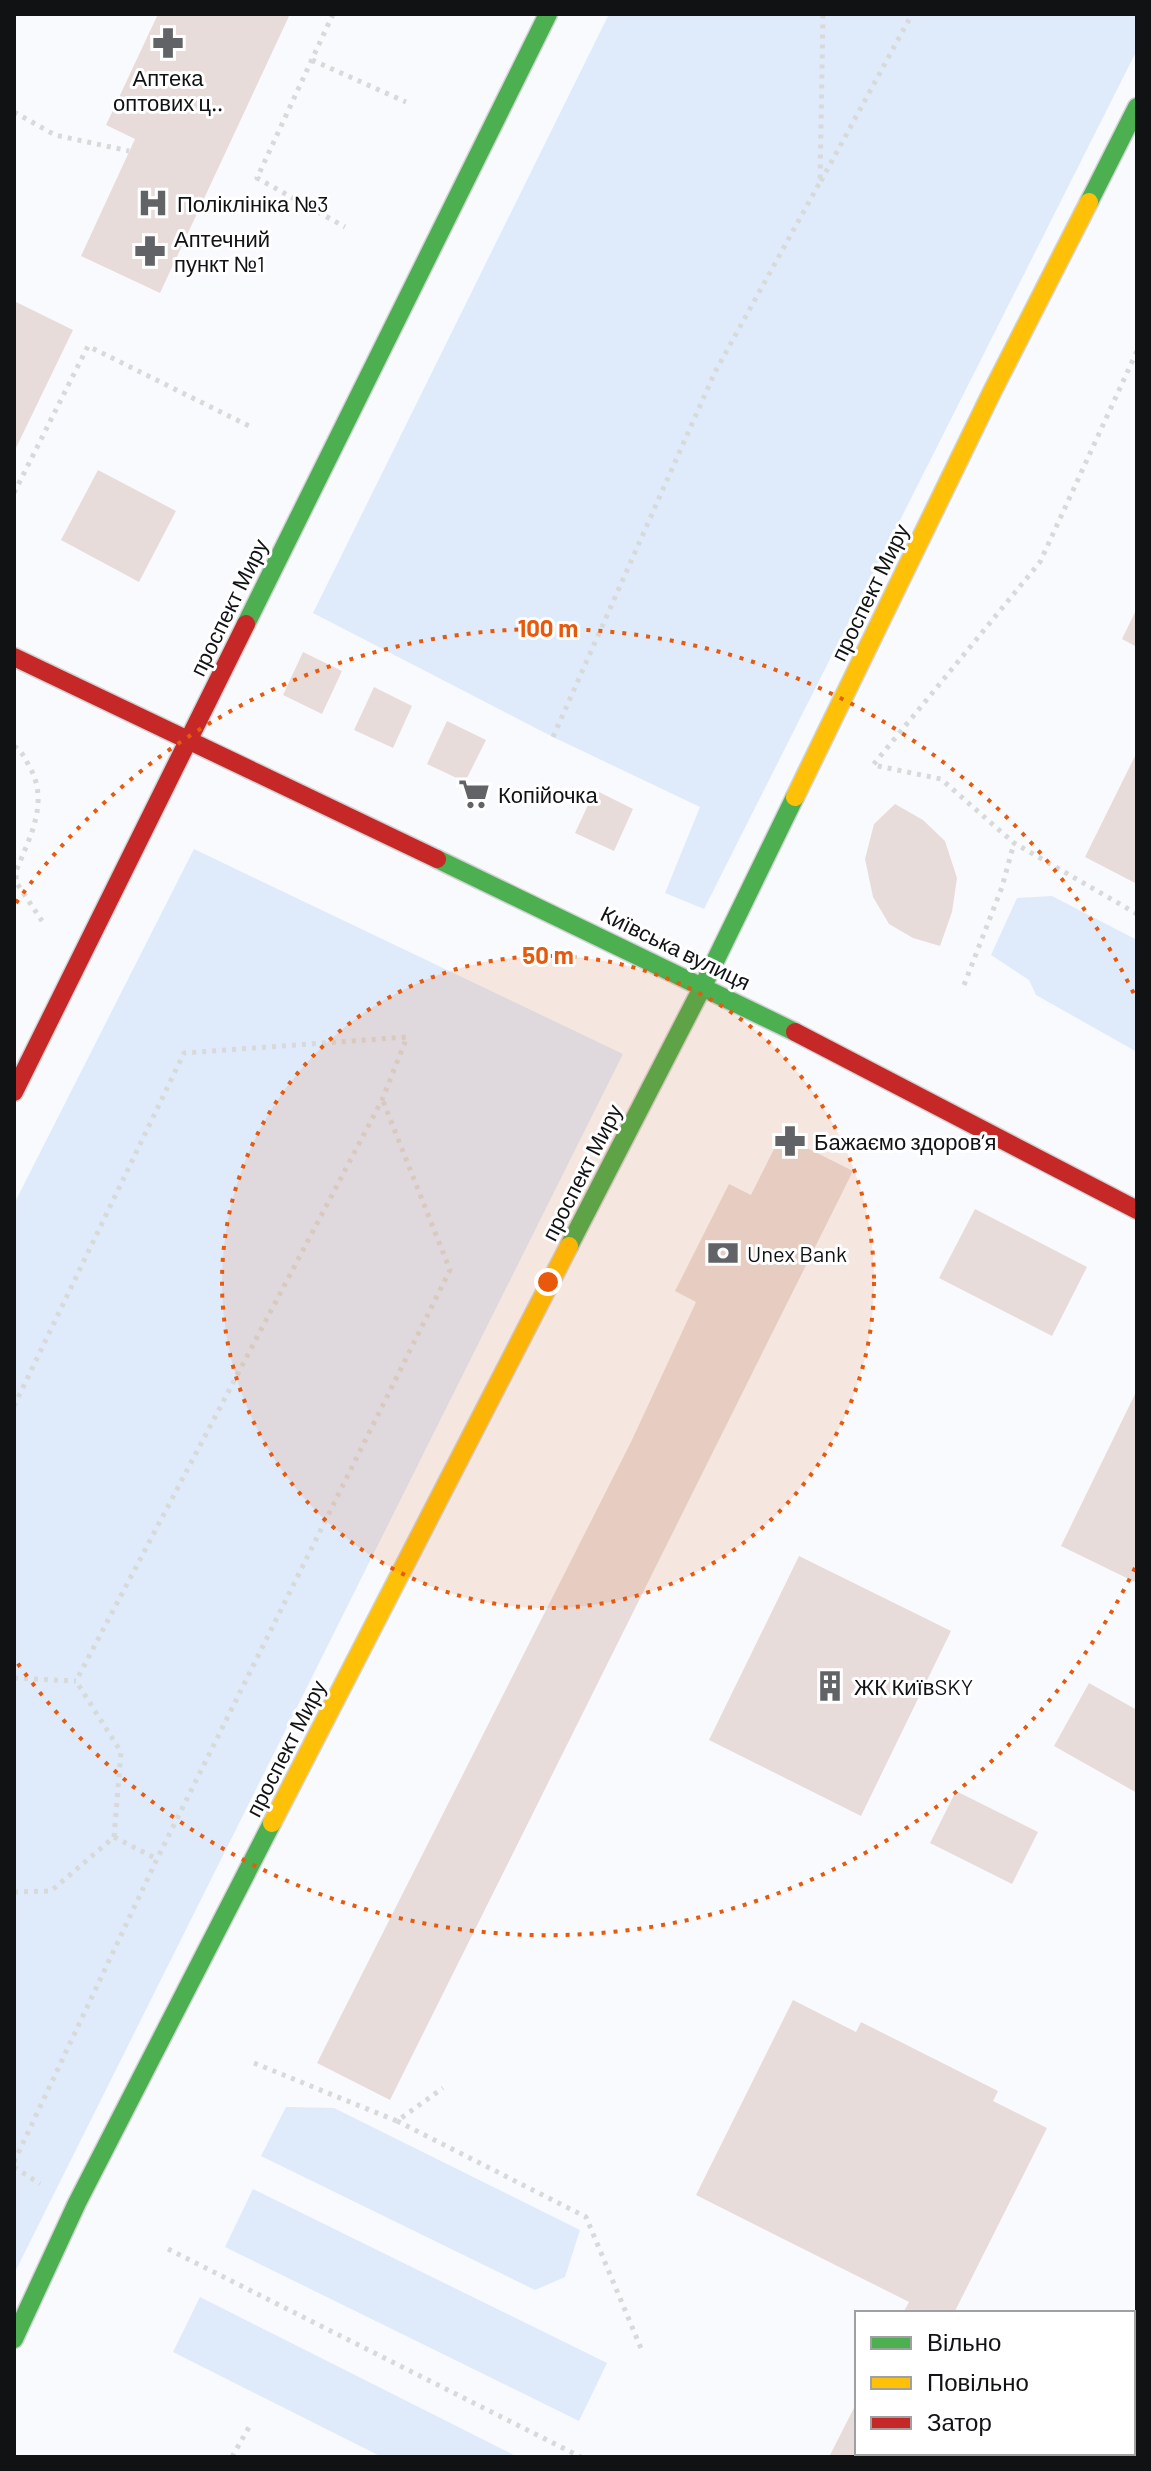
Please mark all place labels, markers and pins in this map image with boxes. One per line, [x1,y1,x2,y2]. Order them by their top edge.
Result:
pharmacy icon: Аптека оптових ц‥ [151,26,185,60]
place label: Аптека оптових ц‥ [113,64,223,116]
hospital icon: Поліклініка №3 [136,186,170,220]
place label: Поліклініка №3 [177,190,329,216]
place label: Аптечний пункт №1 [174,225,270,277]
pharmacy icon: Аптечний пункт №1 [133,234,167,268]
supermarket icon: Копійочка [457,777,491,811]
place label: Копійочка [498,781,598,807]
pharmacy icon: Бажаємо здоровʼя [773,1124,807,1158]
place label: Бажаємо здоровʼя [814,1128,996,1155]
bank icon: Unex Bank [706,1236,740,1270]
place label: Unex Bank [747,1240,847,1266]
centre of rings [534,1268,562,1296]
building icon: ЖК КиївSKY [813,1669,847,1703]
place label: ЖК КиївSKY [854,1673,973,1699]

